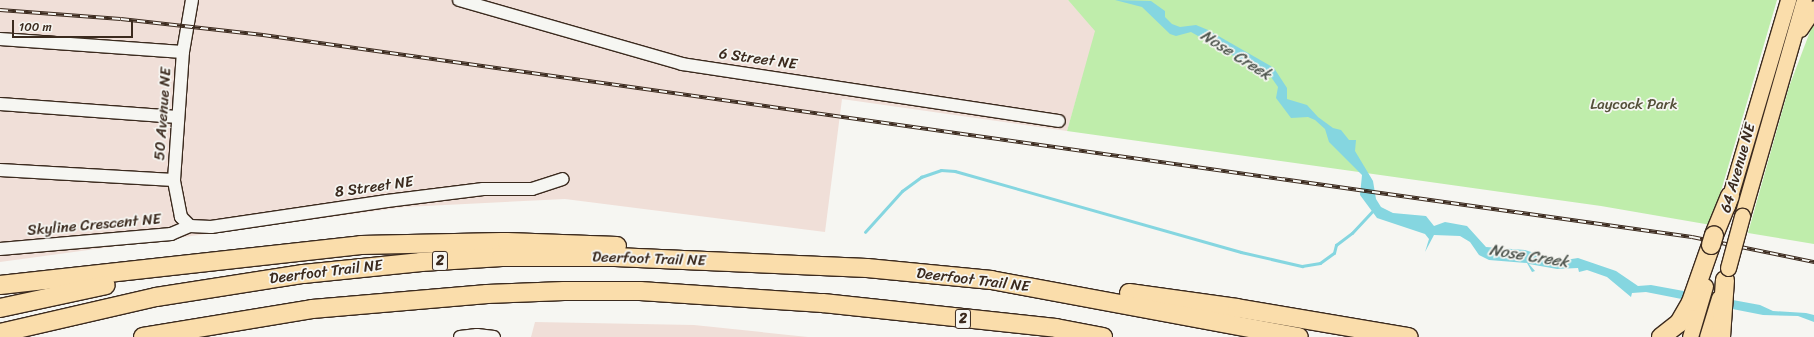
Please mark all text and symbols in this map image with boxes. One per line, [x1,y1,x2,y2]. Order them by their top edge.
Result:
scale bar [14,12,135,38]
text: 100 m [19,16,52,38]
water label: Nose Creek [1197,26,1275,84]
street label: 6 Street NE [718,45,798,73]
street label: 50 Avenue NE [151,67,175,161]
park label: Laycock Park [1590,96,1678,114]
street label: 64 Avenue NE [1717,121,1759,215]
street label: 8 Street NE [334,173,414,201]
street label: Skyline Crescent NE [26,210,162,240]
water label: Nose Creek [1488,240,1570,272]
street label: Deerfoot Trail NE [592,248,706,270]
road number: 2 [431,249,449,273]
street label: Deerfoot Trail NE [268,256,384,288]
street label: Deerfoot Trail NE [915,264,1031,296]
road number: 2 [954,307,972,331]

